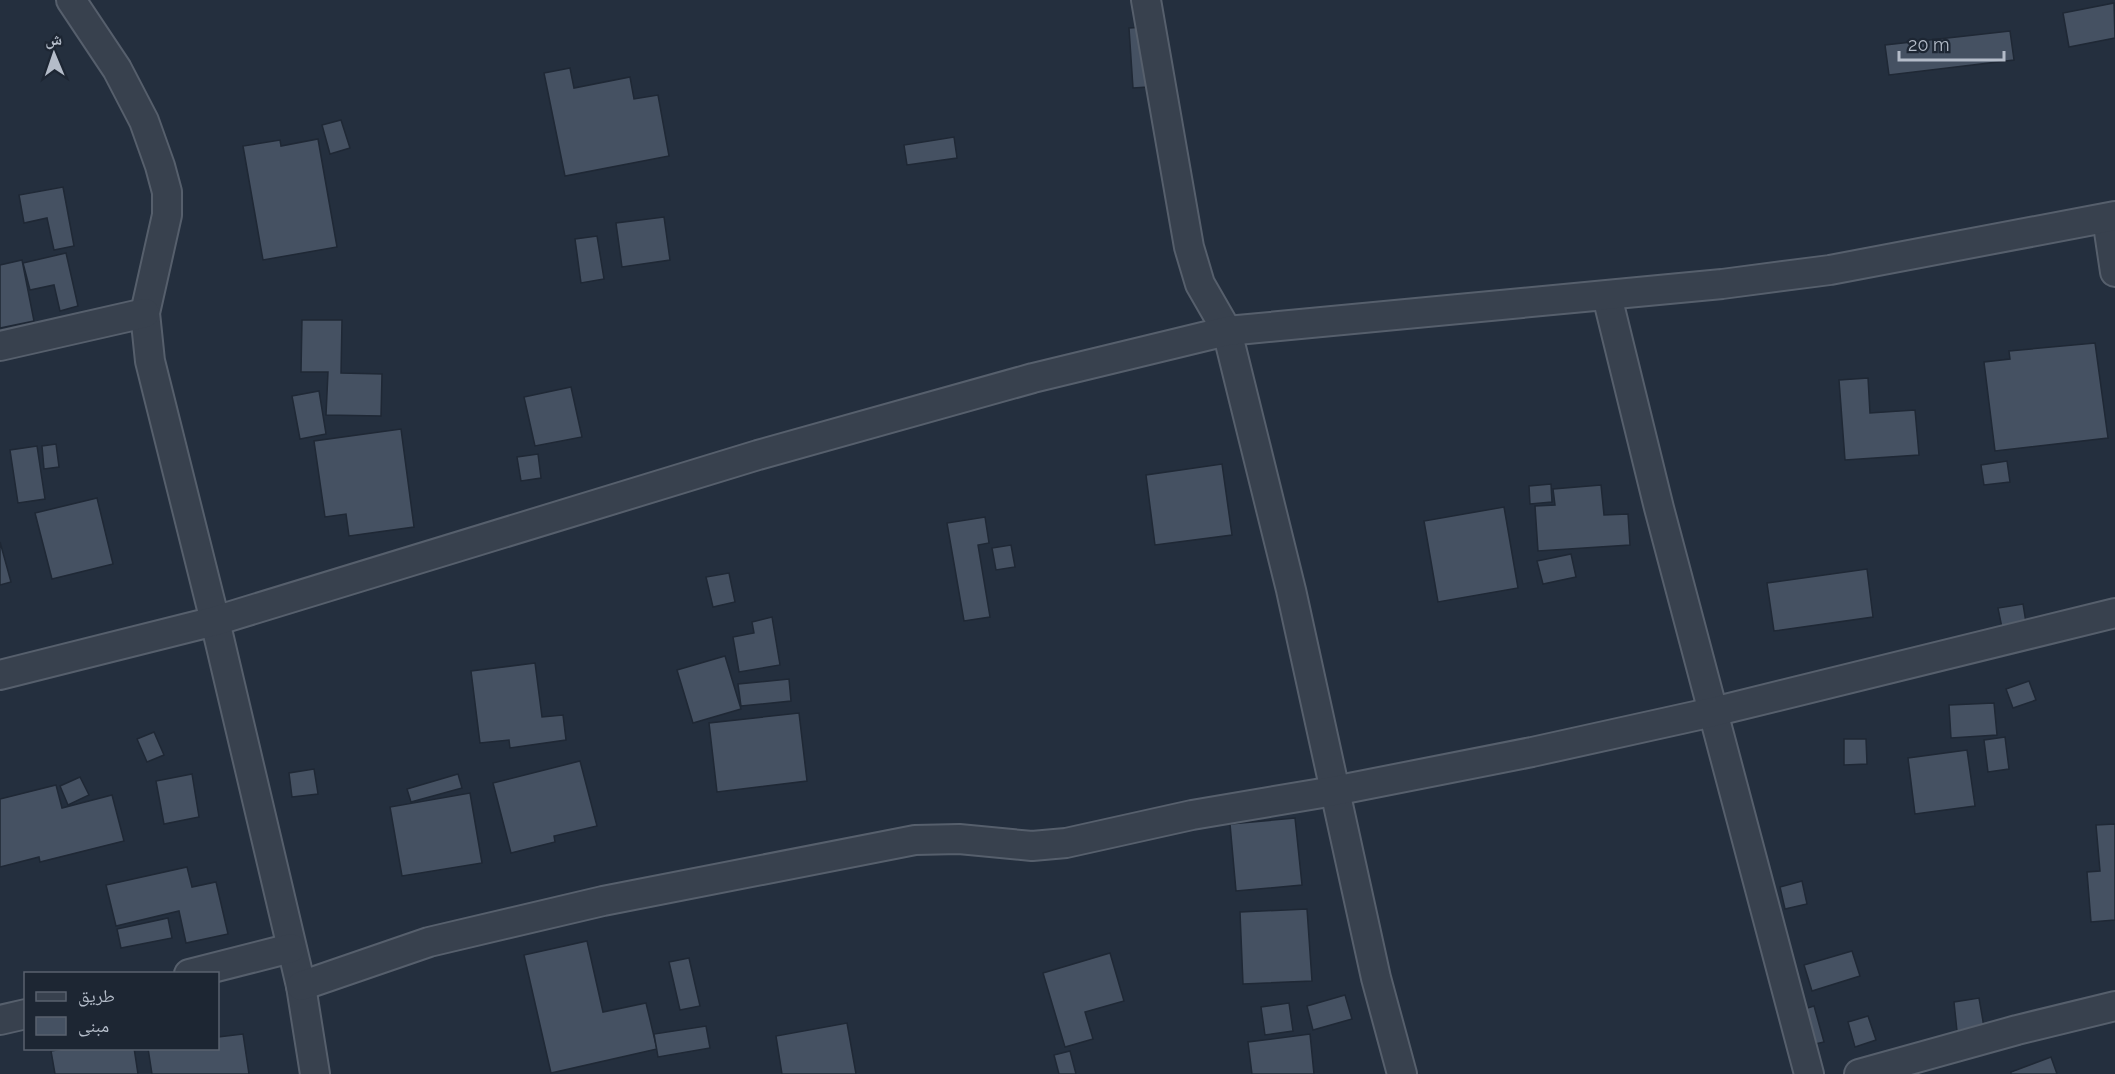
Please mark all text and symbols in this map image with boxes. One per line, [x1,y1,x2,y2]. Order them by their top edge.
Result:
north arrow [24,24,84,84]
scale bar [1899,24,2004,62]
text: ش [45,30,62,49]
text: 20 m [1908,34,1950,55]
legend [24,972,219,1050]
text: طريق [78,985,115,1007]
text: مبنى [78,1015,109,1037]

